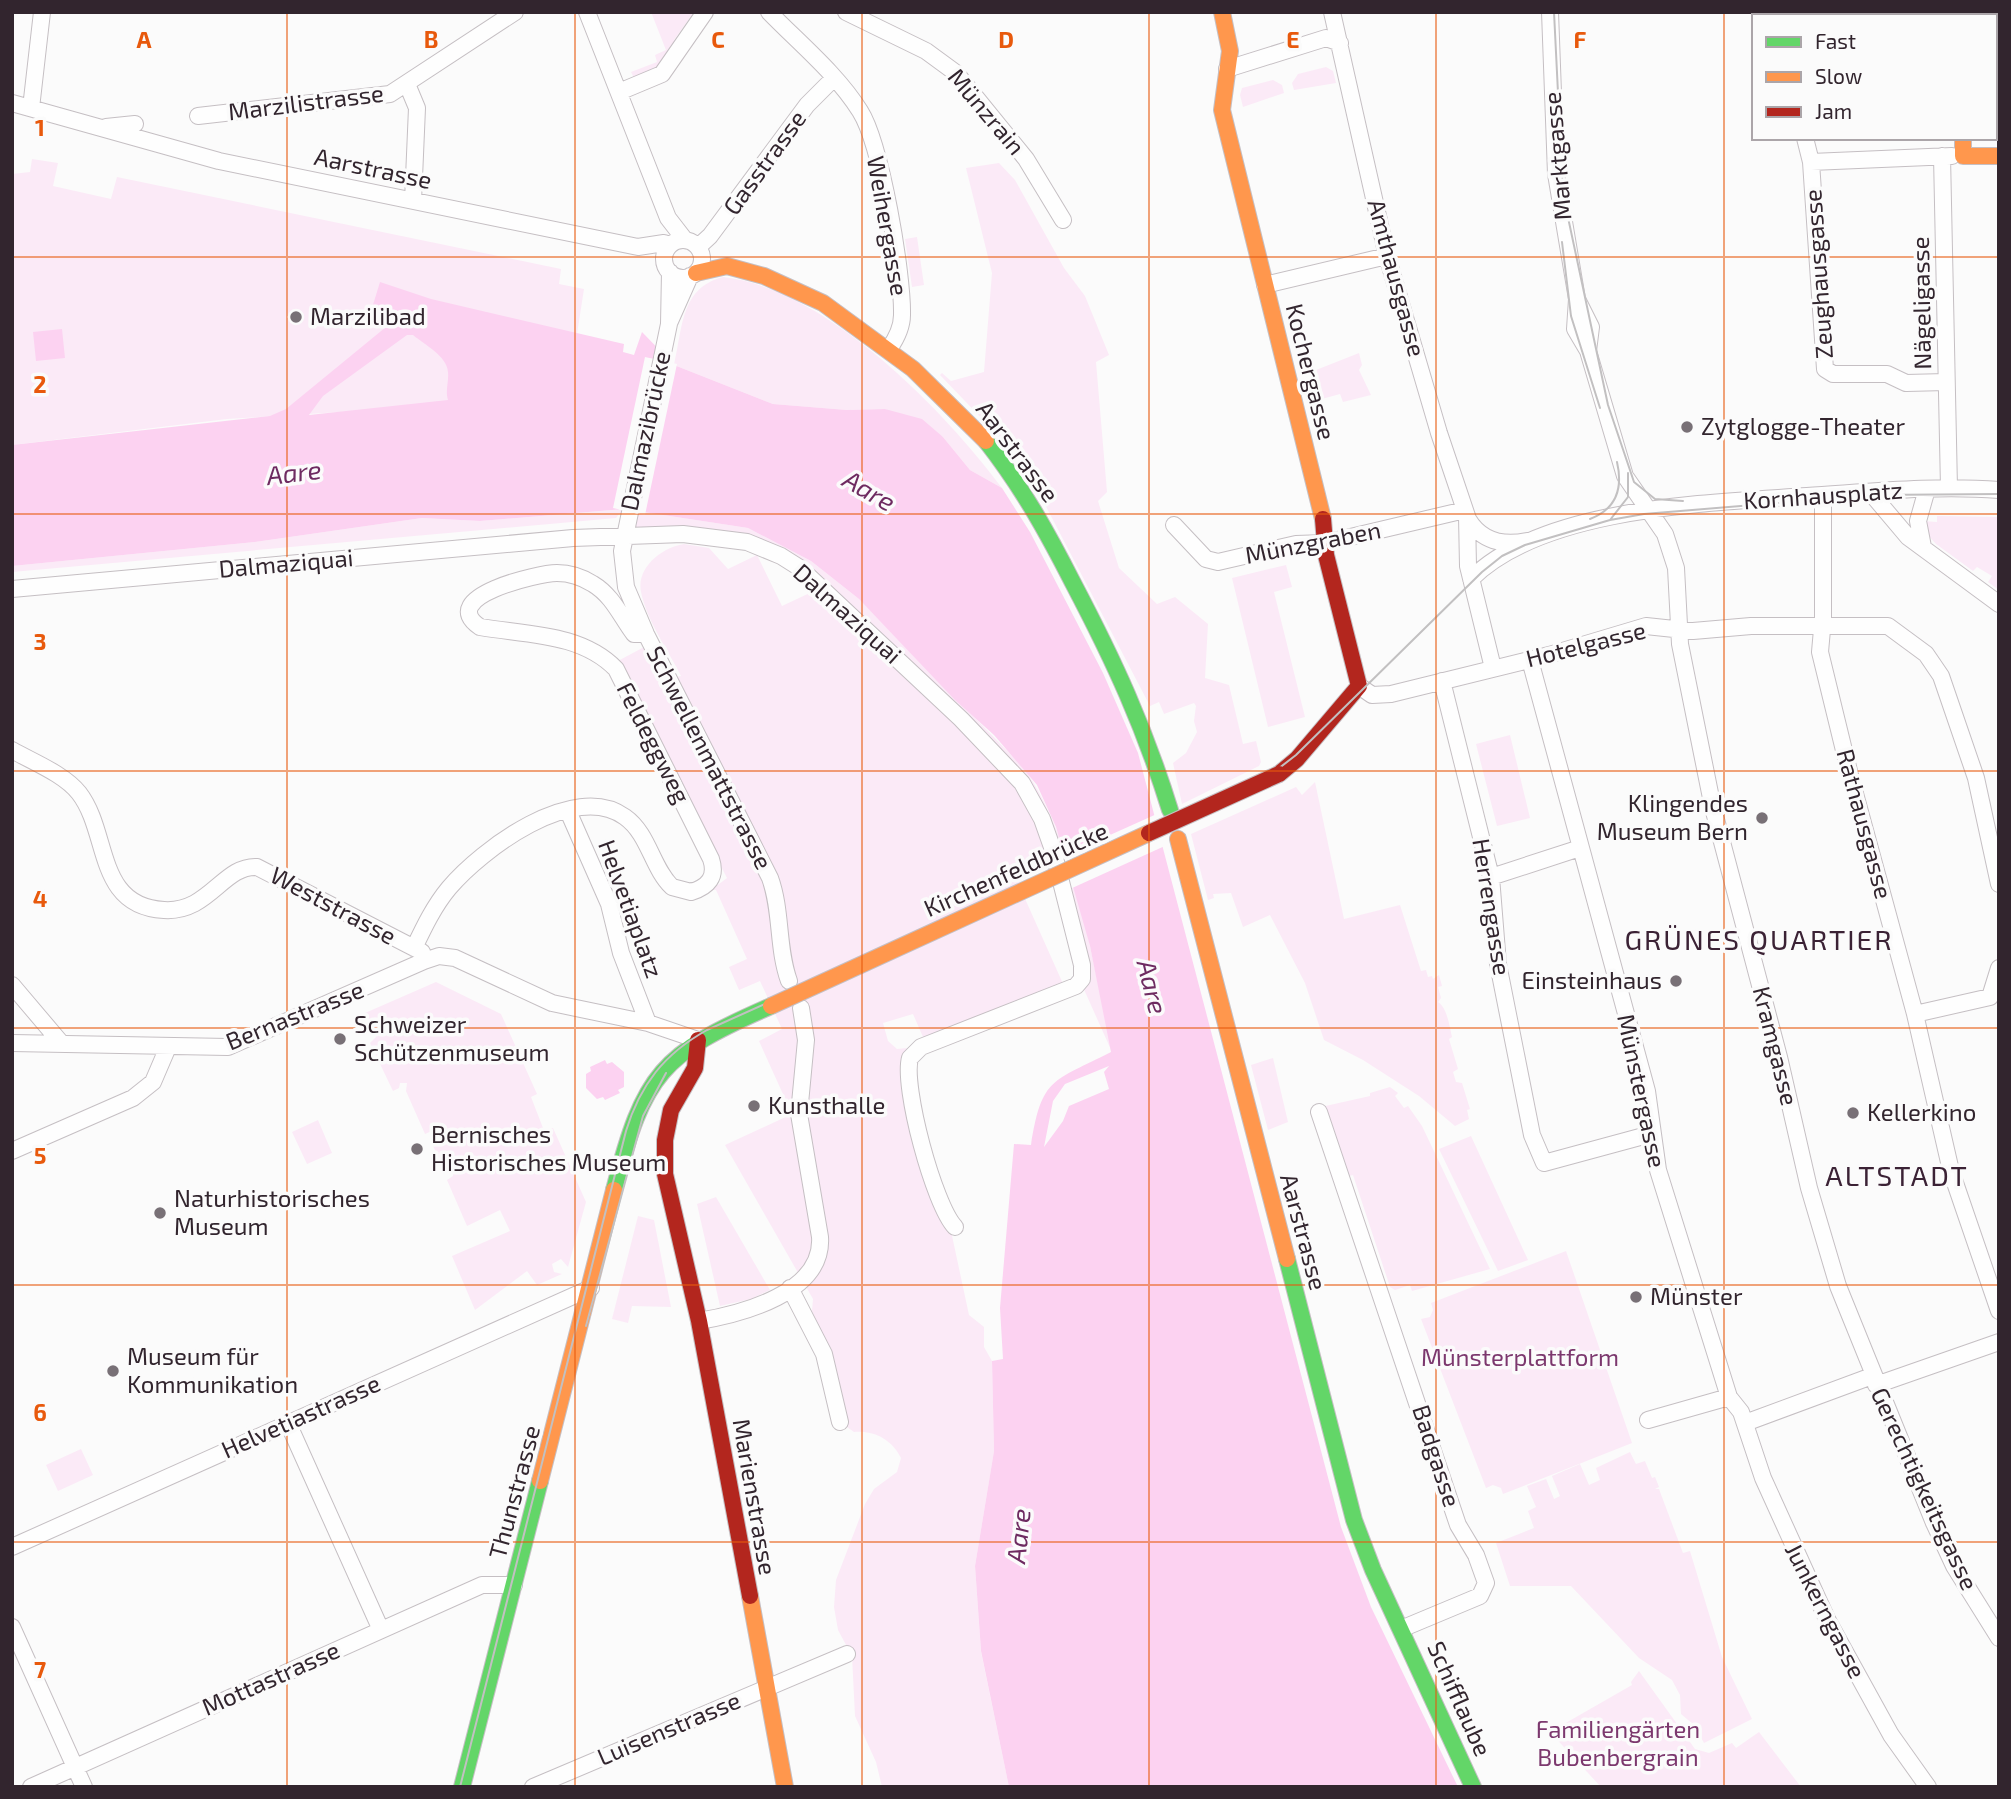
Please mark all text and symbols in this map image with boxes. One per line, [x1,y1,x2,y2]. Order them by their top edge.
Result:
legend [1752,14,1997,140]
text: A [136,25,152,53]
text: B [424,25,438,53]
text: C [711,25,725,53]
text: D [998,25,1014,53]
text: E [1286,25,1300,53]
text: F [1574,25,1587,53]
text: Fast [1815,28,1856,53]
street label: Münzrain [943,62,1032,160]
text: Slow [1815,63,1862,88]
street label: Marzilistrasse [226,78,385,125]
street label: Marktgasse [1536,91,1577,222]
text: Jam [1815,98,1852,123]
street label: Gasstrasse [716,104,811,220]
text: 1 [35,113,45,141]
street label: Aarstrasse [312,141,435,194]
street label: Weihergasse [862,154,915,298]
street label: Zeughausgasse [1797,188,1838,360]
street label: Amthausgasse [1363,196,1432,360]
street label: Nägeligasse [1905,236,1936,370]
place label: Marzilibad [310,301,426,330]
street label: Kochergasse [1281,301,1342,443]
marker: Marzilibad [288,309,304,325]
street label: Dalmazibrücke [613,348,676,513]
text: 2 [33,370,47,398]
street label: Aarstrasse [971,395,1066,507]
place label: Zytglogge-Theater [1701,411,1905,440]
marker: Zytglogge-Theater [1679,419,1695,435]
water label: Aare [264,453,323,490]
water label: Aare [837,462,901,517]
street label: Kornhausplatz [1742,474,1904,515]
street label: Münzgraben [1242,514,1383,569]
street label: Dalmaziquai [217,542,354,583]
street label: Dalmaziquai [788,557,908,669]
street label: Hotelgasse [1523,615,1649,672]
text: 3 [33,627,47,655]
street label: Schwellenmattstrasse [641,641,779,874]
street label: Feldeggweg [611,677,697,808]
street label: Rathausgasse [1832,746,1899,902]
place label: Klingendes Museum Bern [1597,788,1748,845]
marker: Klingendes Museum Bern [1754,810,1770,826]
street label: Kirchenfeldbrücke [919,815,1112,922]
street label: Helvetiaplatz [593,835,670,982]
street label: Herrengasse [1467,836,1518,977]
street label: Weststrasse [266,859,401,950]
text: 4 [33,884,47,912]
district label: GRÜNES QUARTIER [1624,922,1894,956]
water label: Aare [1132,955,1175,1017]
place label: Einsteinhaus [1522,965,1662,994]
marker: Einsteinhaus [1668,973,1684,989]
street label: Bernastrasse [221,974,368,1055]
street label: Kramgasse [1748,983,1805,1108]
place label: Schweizer Schützenmuseum [354,1009,550,1066]
street label: Münstergasse [1612,1011,1673,1170]
marker: Schweizer Schützenmuseum [332,1031,348,1047]
place label: Kunsthalle [768,1090,885,1119]
place label: Kellerkino [1867,1097,1976,1126]
marker: Kunsthalle [746,1098,762,1114]
marker: Kellerkino [1845,1105,1861,1121]
place label: Bernisches Historisches Museum [431,1119,666,1176]
text: 5 [34,1141,46,1169]
marker: Bernisches Historisches Museum [409,1141,425,1157]
district label: ALTSTADT [1825,1158,1969,1192]
street label: Aarstrasse [1275,1170,1334,1293]
place label: Naturhistorisches Museum [174,1183,370,1240]
marker: Naturhistorisches Museum [152,1205,168,1221]
place label: Münster [1650,1281,1743,1310]
marker: Münster [1628,1289,1644,1305]
place label: Museum für Kommunikation [127,1341,298,1398]
park label: Münsterplattform [1421,1342,1619,1371]
marker: Museum für Kommunikation [105,1363,121,1379]
street label: Helvetiastrasse [217,1368,384,1464]
street label: Gerechtigkeitsgasse [1866,1383,1985,1594]
text: 6 [33,1398,47,1426]
street label: Badgasse [1407,1401,1468,1510]
street label: Marienstrasse [727,1416,783,1577]
street label: Thunstrasse [482,1422,545,1561]
water label: Aare [999,1507,1036,1566]
street label: Junkerngasse [1780,1538,1873,1683]
street label: Mottastrasse [197,1634,344,1721]
street label: Schifflaube [1422,1637,1499,1760]
text: 7 [34,1655,46,1683]
street label: Luisenstrasse [593,1684,744,1771]
park label: Familiengärten Bubenbergrain [1536,1714,1700,1771]

